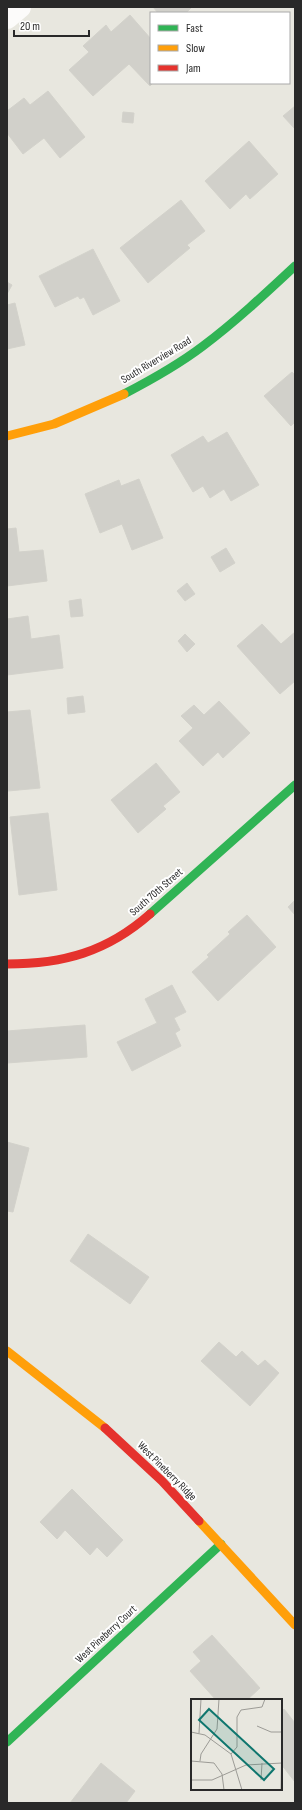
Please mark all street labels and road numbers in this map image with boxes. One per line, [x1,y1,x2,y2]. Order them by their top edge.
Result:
street label: South Riverview Road [119,334,194,386]
street label: South 70th Street [127,865,186,919]
street label: West Pineberry Ridge [135,1439,199,1503]
street label: West Pineberry Court [73,1602,140,1666]

